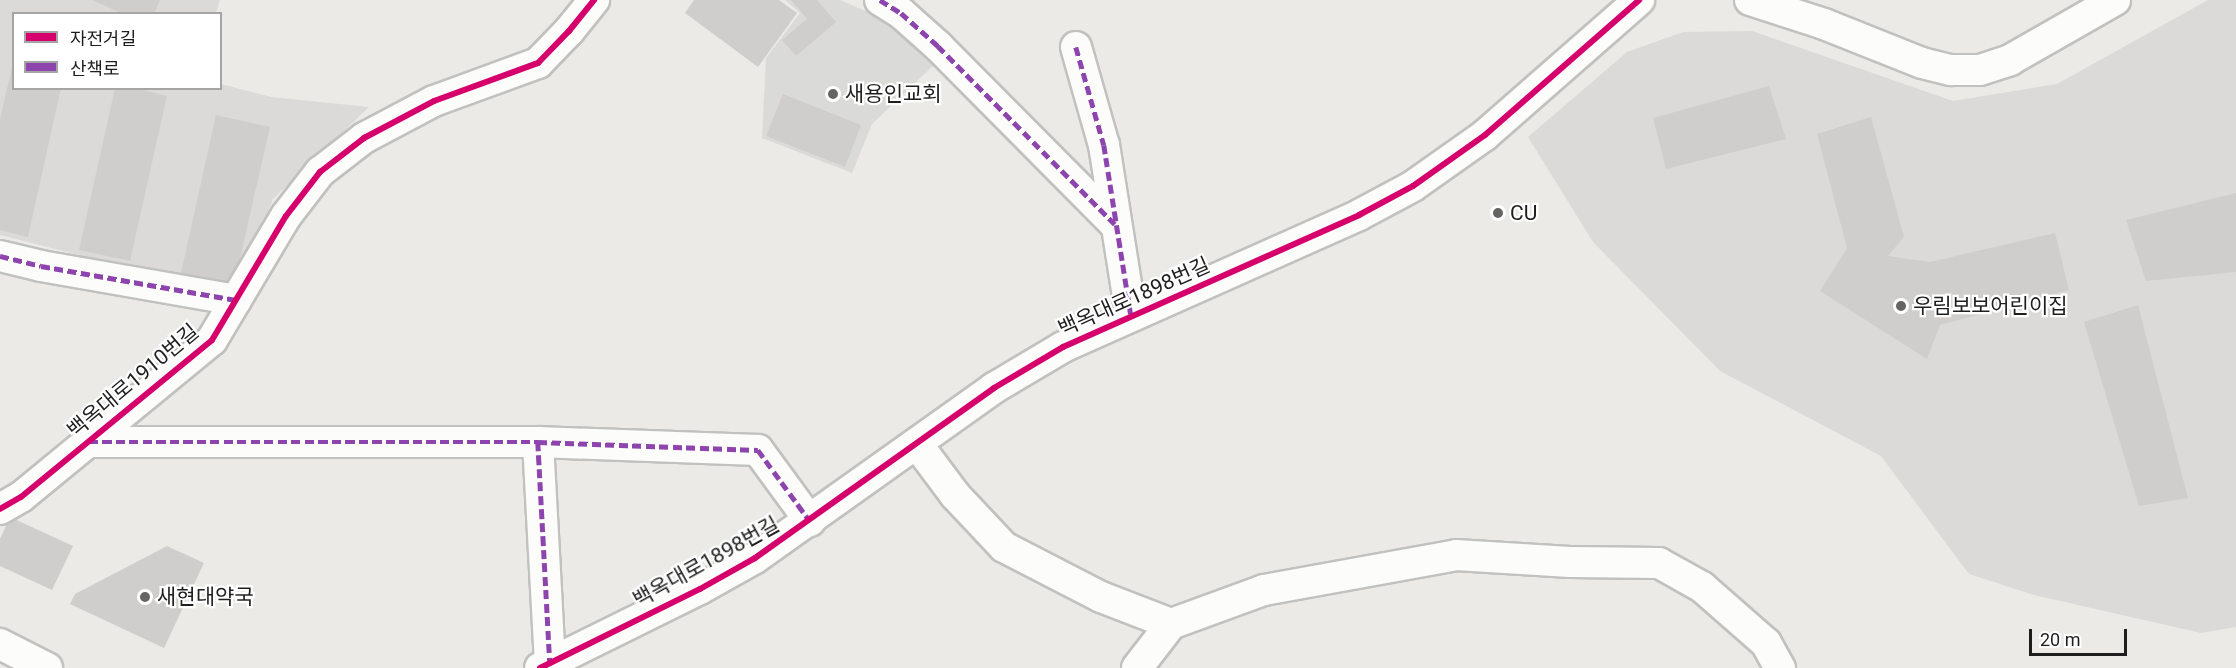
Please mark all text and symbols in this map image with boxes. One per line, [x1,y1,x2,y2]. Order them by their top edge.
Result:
legend [12,12,222,90]
text: 자전거길 [70,28,136,49]
text: 산책로 [70,58,120,79]
place label: 새용인교회 [845,81,942,107]
marker: 새용인교회 [826,87,840,101]
place label: CU [1510,200,1537,226]
marker: CU [1491,206,1505,220]
street label: 백옥대로1898번길 [1054,252,1214,342]
place label: 우림보보어린이집 [1913,293,2068,319]
marker: 우림보보어린이집 [1894,299,1908,313]
street label: 백옥대로1910번길 [62,319,204,443]
street label: 백옥대로1898번길 [629,511,783,613]
place label: 새현대약국 [157,584,254,610]
marker: 새현대약국 [138,590,152,604]
scale bar [2032,617,2130,655]
text: 20 m [2040,629,2080,650]

